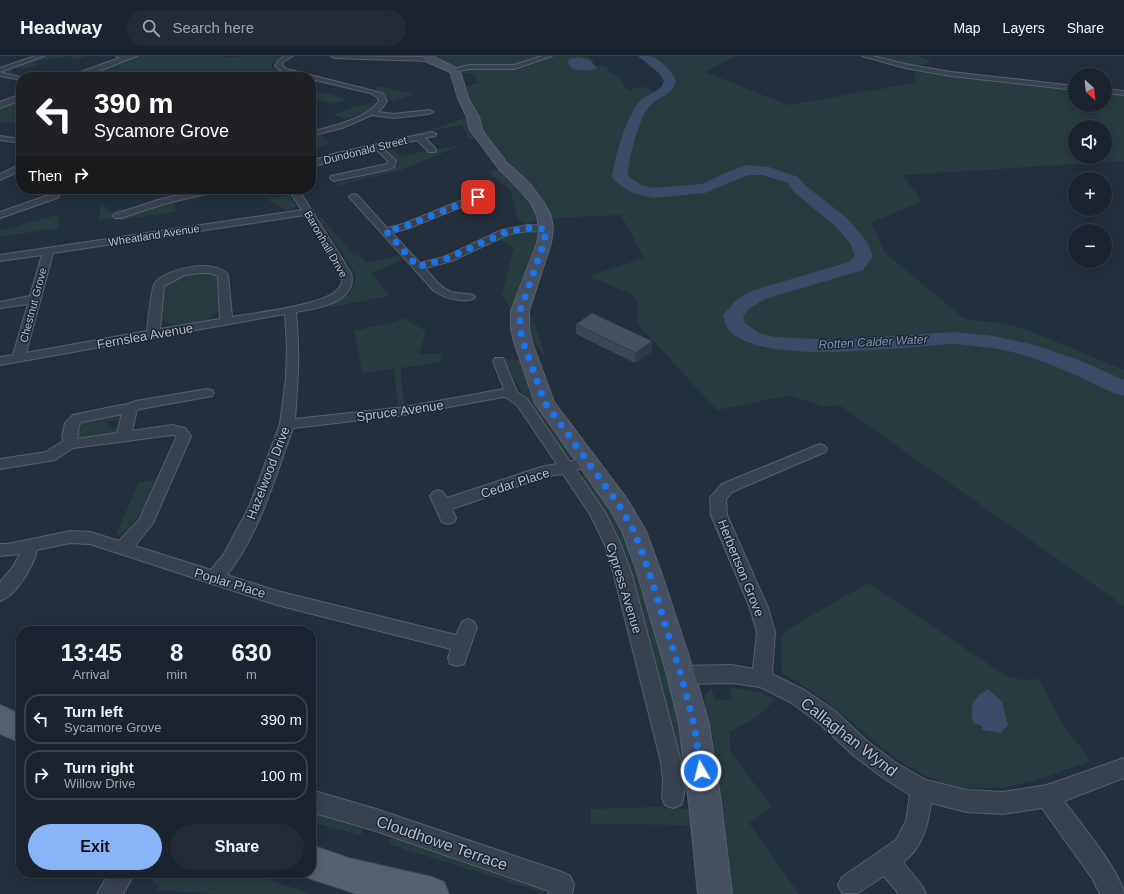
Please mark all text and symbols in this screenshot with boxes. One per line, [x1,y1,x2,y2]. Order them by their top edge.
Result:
search box [126,10,406,46]
text: Headway [20,17,102,38]
icon: search [140,17,162,39]
text: Search here [172,19,254,36]
text: Map [953,20,981,36]
text: Layers [1003,20,1045,36]
text: Share [1067,20,1104,36]
north arrow [1068,68,1112,112]
map controls [1068,68,1112,268]
icon: left [28,88,80,140]
text: 390 m [94,88,173,119]
button: sound [1068,120,1112,164]
text: Sycamore Grove [94,121,229,141]
street label: Dundonald Street [322,134,408,166]
icon: right [70,164,92,186]
text: Then [28,167,62,184]
button: + [1068,172,1112,216]
pin [461,180,495,214]
icon: arrive [467,186,489,208]
street label: Baronhall Drive [302,208,350,280]
street label: Wheatland Avenue [108,222,200,248]
button: − [1068,224,1112,268]
street label: Chestnut Grove [17,266,49,344]
street label: Fernslea Avenue [96,320,194,352]
water label: Rotten Calder Water [818,332,929,352]
street label: Spruce Avenue [355,397,445,425]
street label: Hazelwood Drive [243,424,293,522]
street label: Cedar Place [479,465,551,501]
street label: Herbertson Grove [715,517,767,619]
street label: Cypress Avenue [603,541,645,635]
street label: Poplar Place [193,565,267,601]
text: 13:45 [60,639,122,666]
text: 8 [170,639,183,666]
text: 630 [232,639,272,666]
text: Arrival [73,667,110,682]
text: min [166,667,187,682]
text: m [246,667,257,682]
street label: Callaghan Wynd [798,694,900,780]
text: Turn left [64,703,123,720]
icon: left [30,708,52,730]
text: 390 m [260,711,302,728]
text: Sycamore Grove [64,720,162,735]
position arrow [680,750,722,792]
text: Turn right [64,759,134,776]
icon: right [30,764,52,786]
text: 100 m [260,767,302,784]
text: Willow Drive [64,776,136,791]
street label: Cloudhowe Terrace [374,813,510,873]
button: Exit [28,824,162,870]
button: Share [170,824,304,870]

